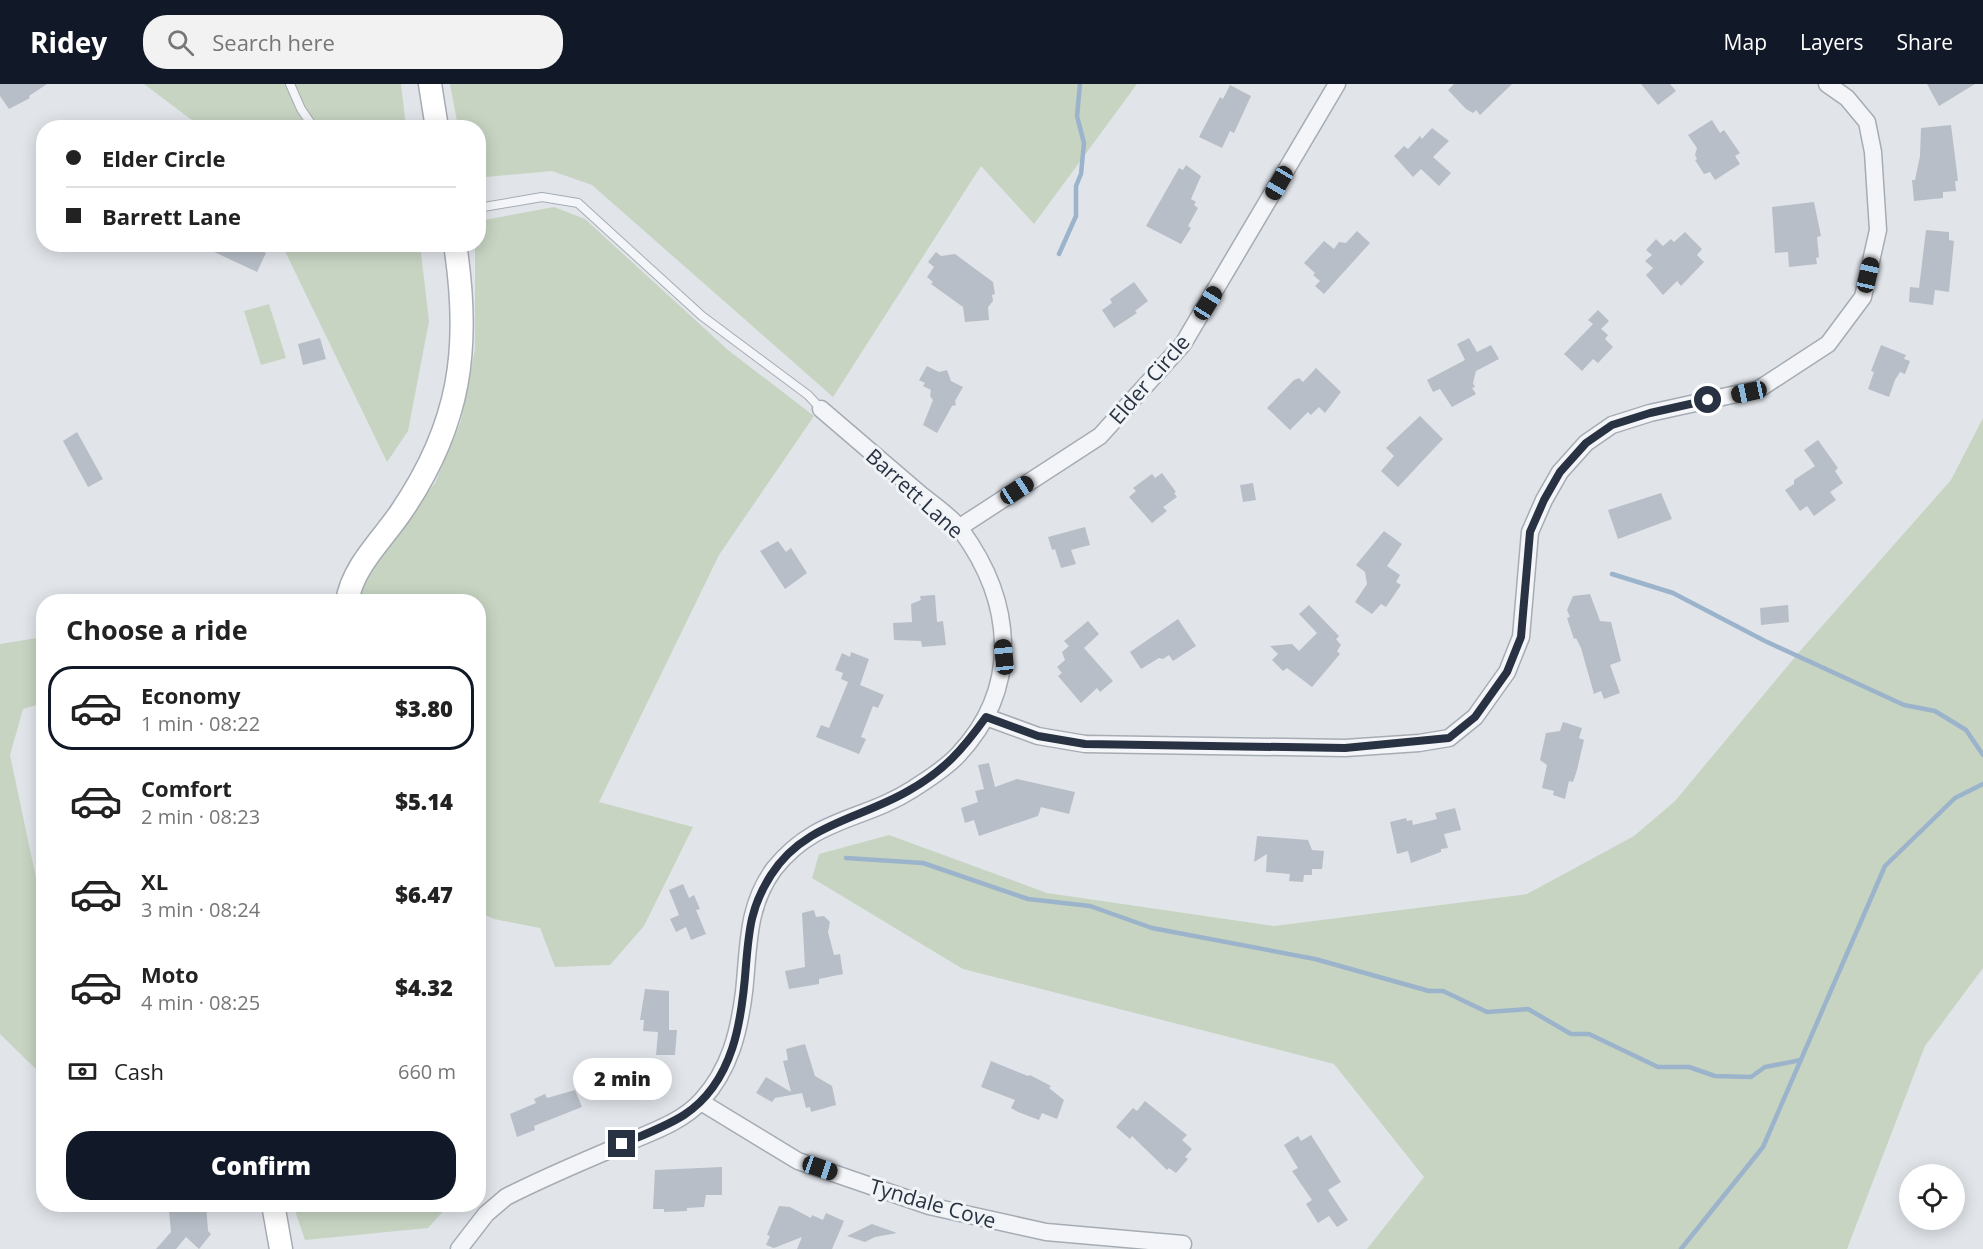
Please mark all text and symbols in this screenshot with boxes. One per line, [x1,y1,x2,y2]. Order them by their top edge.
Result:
search box [143,15,563,69]
text: Ridey [30,23,107,61]
icon: search [164,26,197,59]
text: Search here [212,27,335,57]
text: Map [1724,28,1767,56]
text: Layers [1800,28,1864,56]
text: Share [1897,28,1953,56]
text: Elder Circle [102,143,225,173]
car [1262,163,1296,203]
text: Barrett Lane [102,201,241,231]
car [1855,255,1881,295]
car [1191,283,1225,323]
street label: Elder Circle [1102,328,1196,430]
car [1730,379,1768,405]
route start [1694,386,1721,413]
street label: Barrett Lane [860,442,970,544]
car [997,473,1037,507]
text: Choose a ride [66,611,248,648]
car [993,638,1015,676]
text: Economy [141,680,240,710]
icon: car [69,681,123,735]
text: $3.80 [395,693,453,723]
text: 1 min · 08:22 [141,710,260,737]
text: Comfort [141,773,232,803]
icon: car [69,774,123,828]
text: $5.14 [395,786,453,816]
text: 2 min · 08:23 [141,803,260,830]
text: XL [141,866,168,896]
icon: car [69,867,123,921]
text: $6.47 [395,879,453,909]
text: 3 min · 08:24 [141,896,260,923]
text: Moto [141,959,199,989]
icon: car [69,960,123,1014]
text: $4.32 [395,972,453,1002]
text: 4 min · 08:25 [141,989,260,1016]
icon: cash [66,1055,99,1088]
text: Cash [114,1056,164,1086]
callout: 2 min [572,1057,672,1099]
text: 660 m [398,1058,456,1085]
text: 2 min [594,1065,651,1092]
route end [608,1130,635,1157]
button: Confirm [66,1131,456,1200]
car [800,1154,840,1182]
map controls [1899,1164,1965,1230]
button: locate [1899,1164,1965,1230]
street label: Tyndale Cove [867,1172,999,1234]

